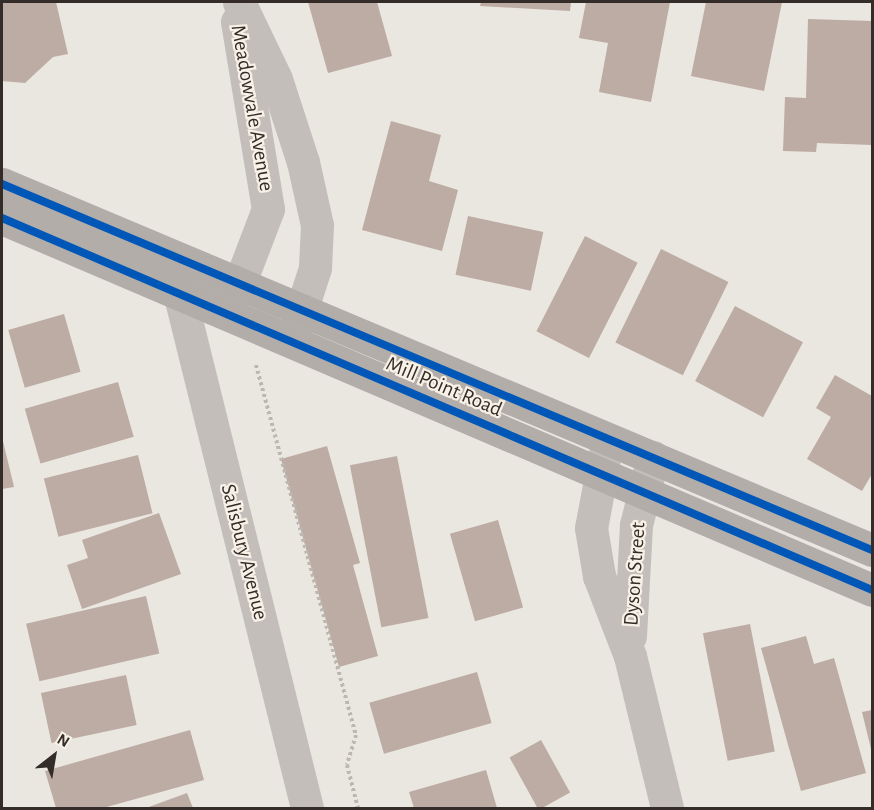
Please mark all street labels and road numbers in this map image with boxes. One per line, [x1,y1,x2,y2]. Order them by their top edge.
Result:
street label: Meadowvale Avenue [225,23,279,193]
street label: Mill Point Road [382,351,506,423]
street label: Salisbury Avenue [215,481,273,623]
street label: Dyson Street [619,521,651,627]

